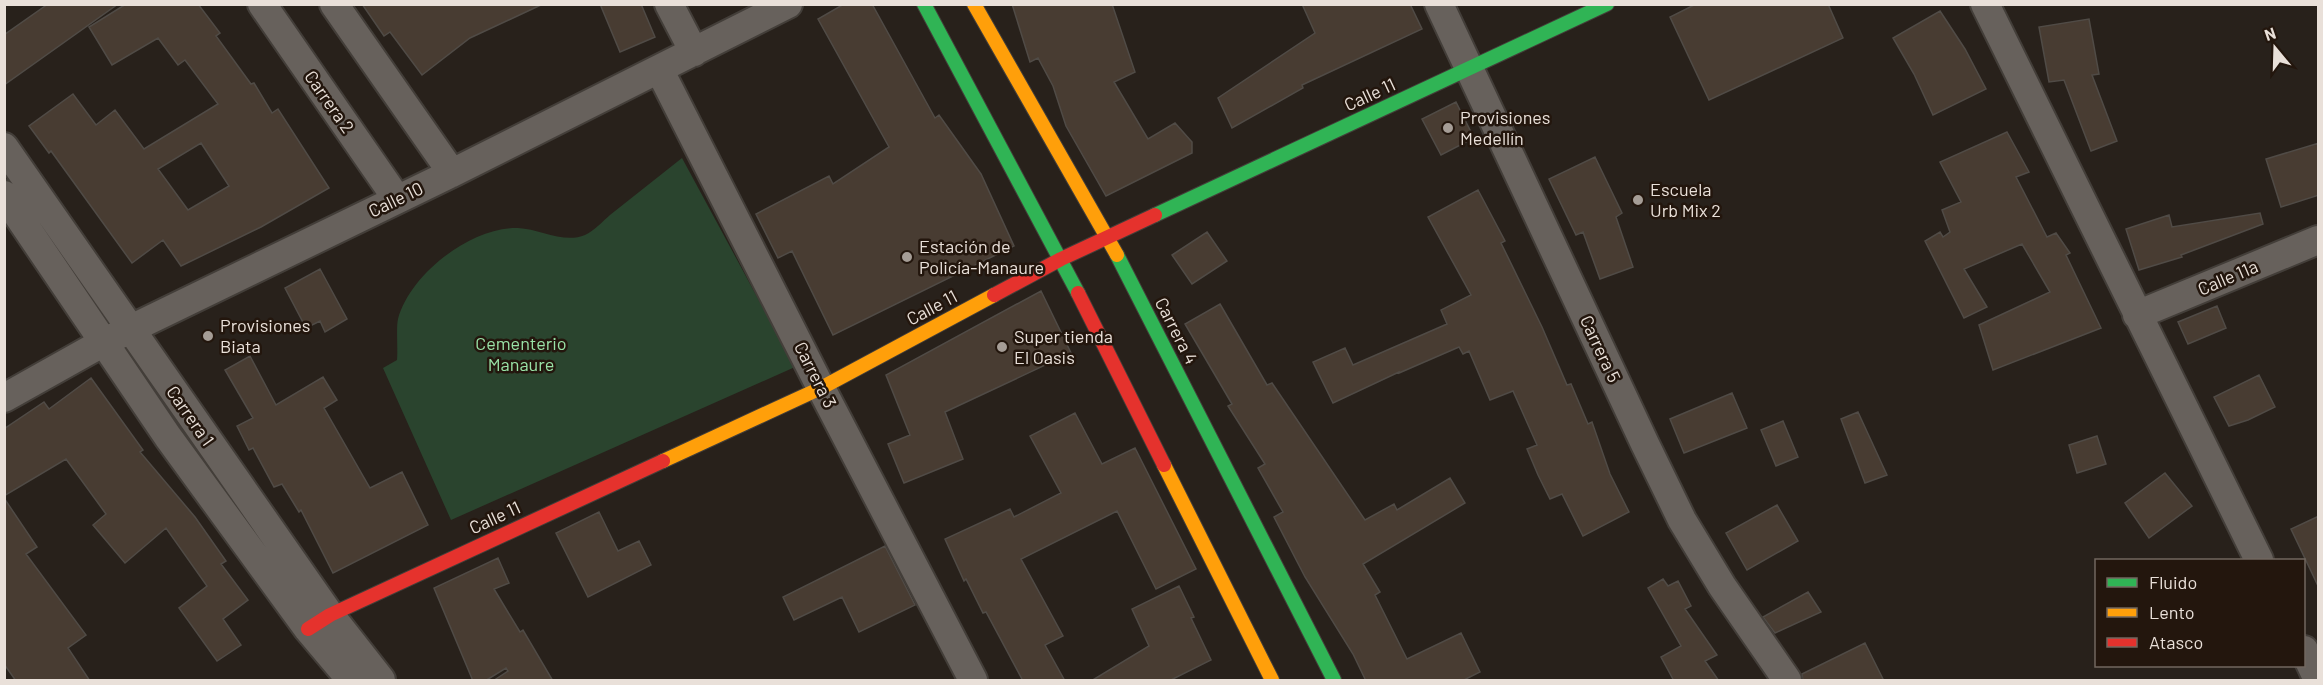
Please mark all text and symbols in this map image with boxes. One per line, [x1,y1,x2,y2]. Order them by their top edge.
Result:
north arrow [2245,18,2305,78]
text: N [2262,23,2278,44]
street label: Carrera 2 [300,66,359,137]
street label: Calle 11 [1340,73,1399,116]
place label: Provisiones Medellín [1460,106,1550,149]
marker: Provisiones Medellín [1441,121,1455,135]
street label: Calle 10 [365,177,426,222]
place label: Escuela Urb Mix 2 [1650,178,1721,221]
marker: Escuela Urb Mix 2 [1631,193,1645,207]
place label: Estación de Policía-Manaure [919,235,1044,278]
marker: Estación de Policía-Manaure [900,250,914,264]
street label: Calle 11a [2194,255,2261,300]
street label: Calle 11 [902,285,961,330]
street label: Carrera 4 [1151,294,1203,368]
street label: Carrera 5 [1576,312,1626,385]
place label: Provisiones Biata [220,314,310,357]
place label: Super tienda El Oasis [1014,325,1113,368]
marker: Provisiones Biata [201,329,215,343]
park label: Cementerio Manaure [475,332,567,375]
street label: Carrera 3 [790,338,842,411]
marker: Super tienda El Oasis [995,340,1009,354]
street label: Carrera 1 [162,381,219,450]
street label: Calle 11 [465,496,524,539]
legend [2095,559,2305,667]
text: Fluido [2149,571,2197,593]
text: Lento [2149,601,2195,623]
text: Atasco [2149,631,2203,653]

